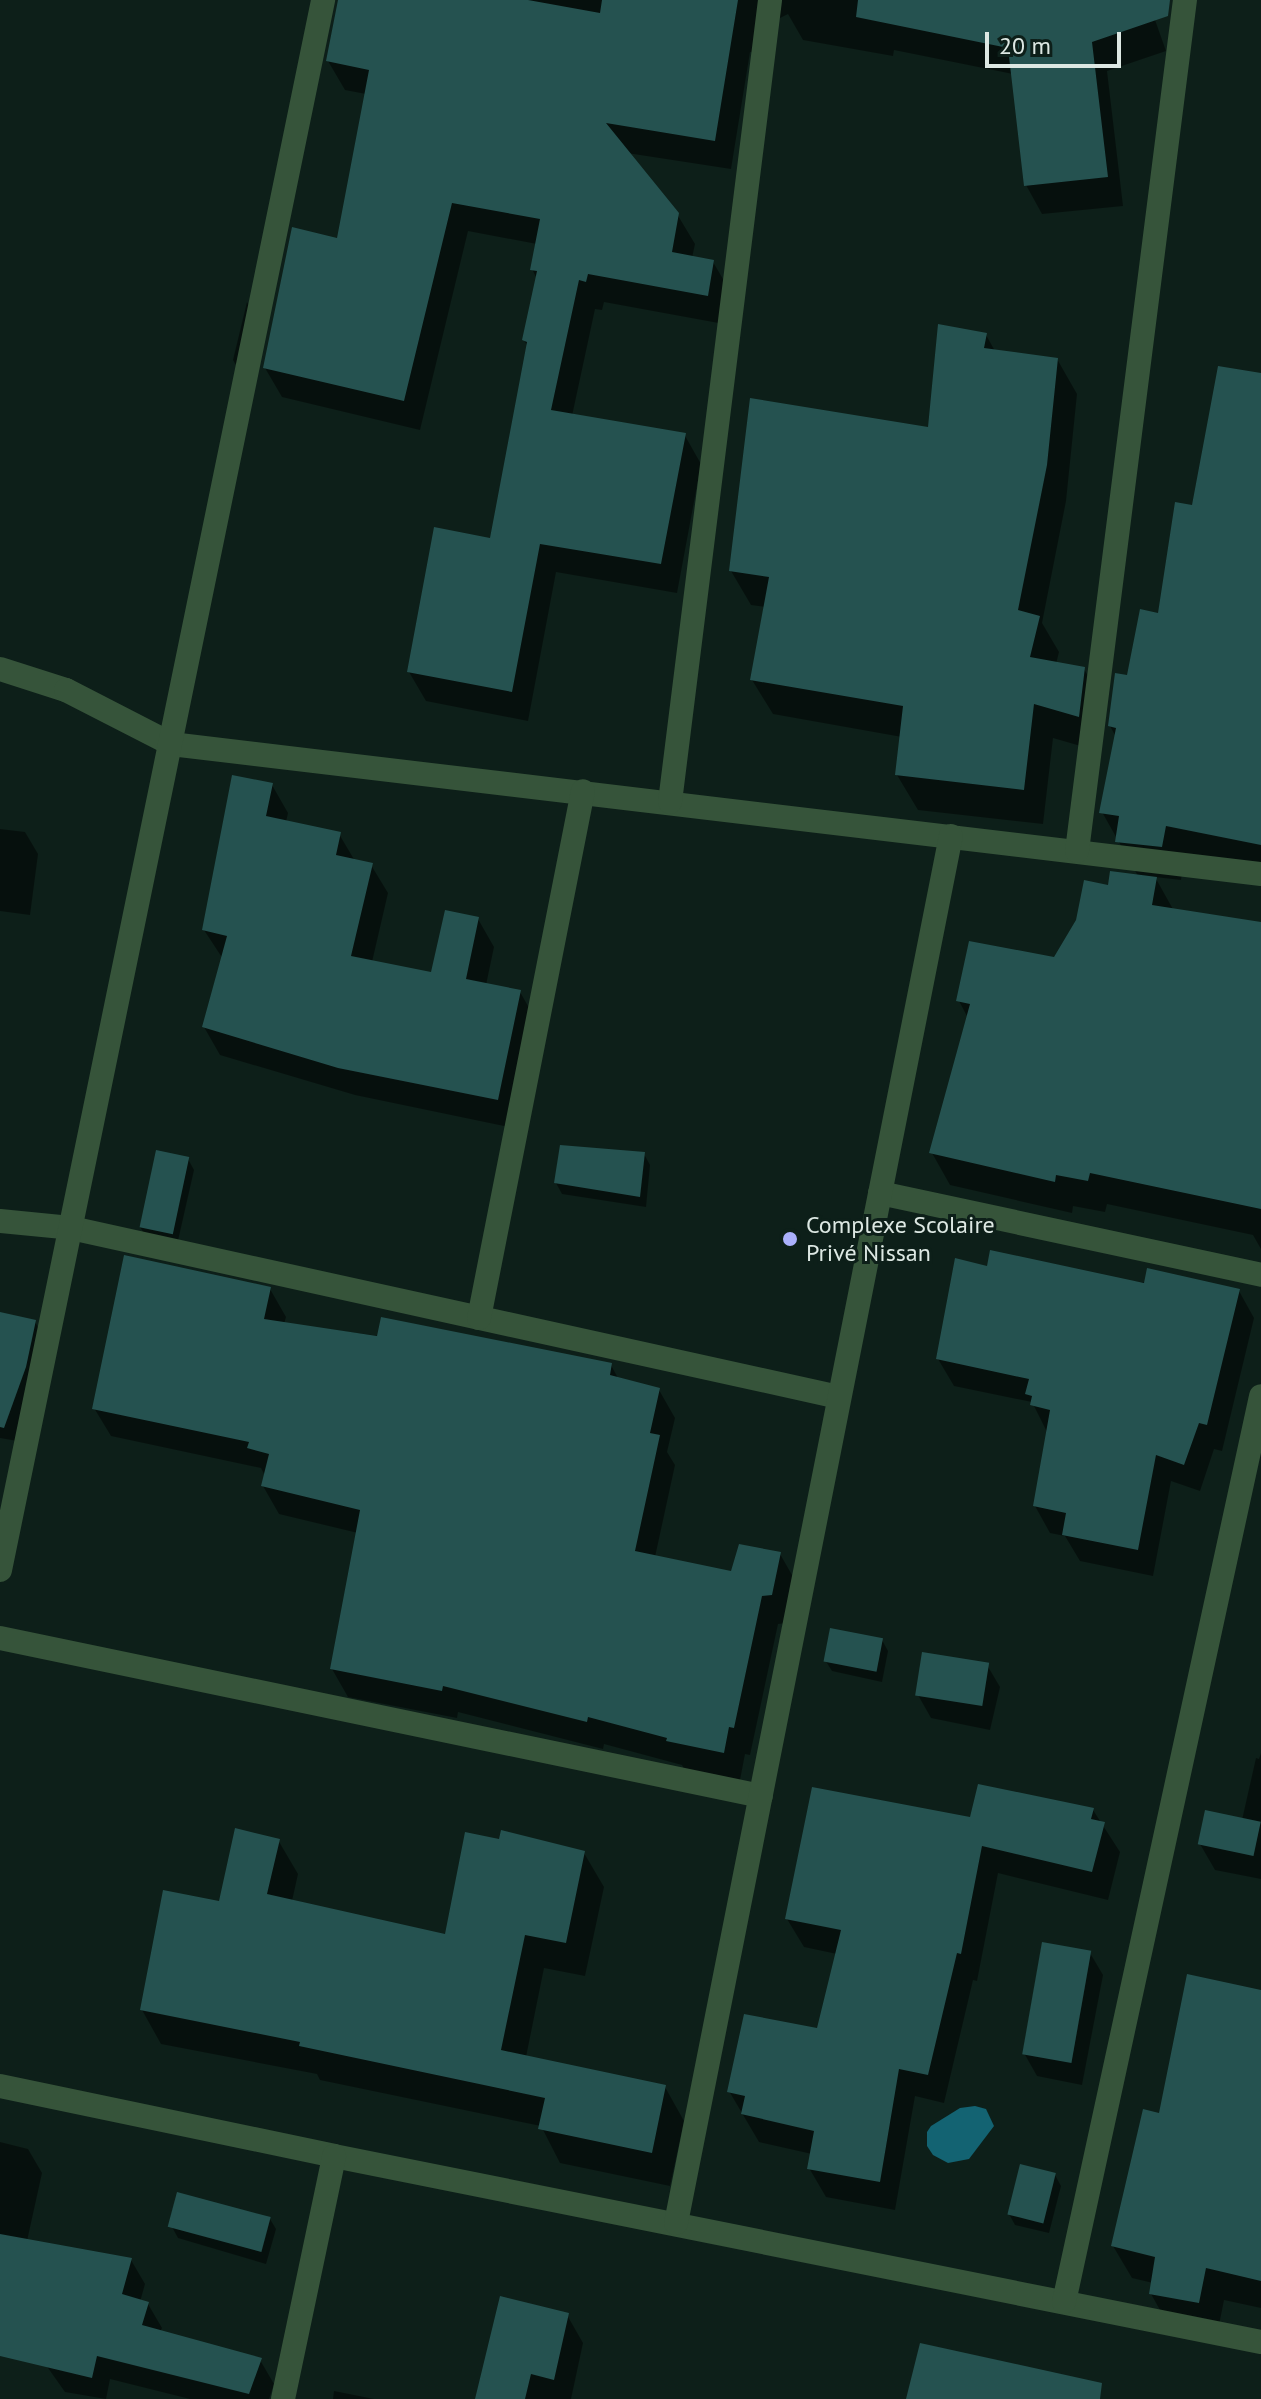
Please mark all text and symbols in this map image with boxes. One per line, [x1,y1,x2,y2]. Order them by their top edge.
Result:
scale bar [989,16,1125,66]
text: 20 m [999,30,1051,61]
place label: Complexe Scolaire Privé Nissan [806,1211,995,1267]
marker: Complexe Scolaire Privé Nissan [781,1230,799,1248]

